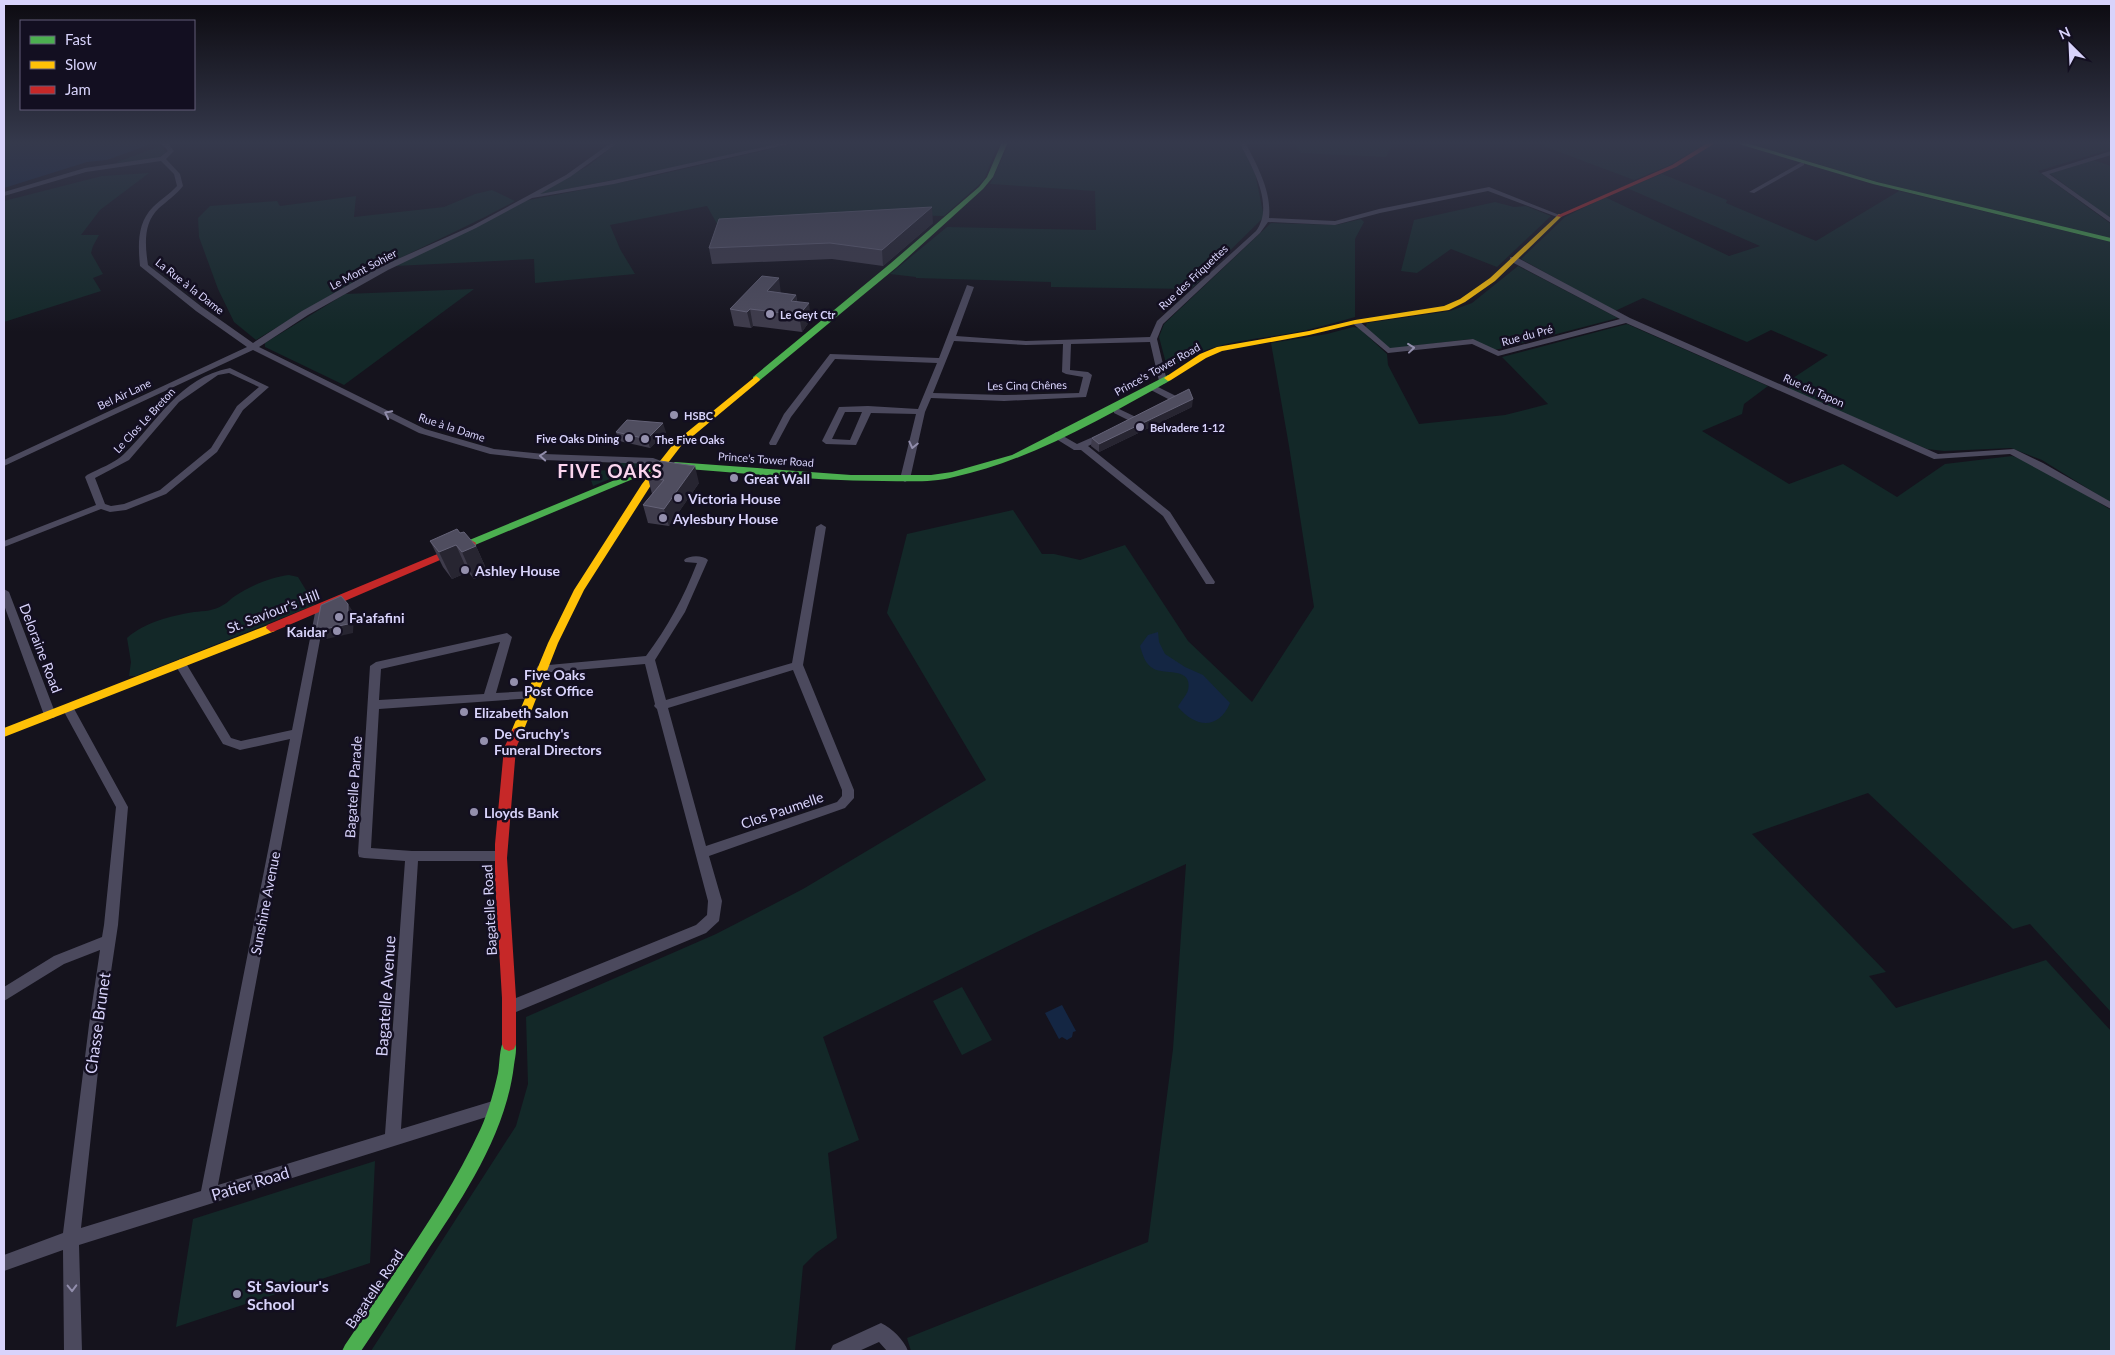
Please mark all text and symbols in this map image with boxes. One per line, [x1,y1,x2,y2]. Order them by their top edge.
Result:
legend [20,20,195,110]
north arrow [2045,20,2095,70]
text: N [2056,23,2073,43]
text: Fast [65,30,92,48]
text: Slow [65,55,97,73]
text: Jam [65,80,91,98]
street label: Rue des Friquettes [1156,242,1230,312]
street label: Le Mont Sohier [327,246,399,292]
street label: La Rue à la Dame [153,255,227,317]
marker: Le Geyt Ctr [764,308,776,320]
place label: Le Geyt Ctr [780,308,836,321]
street label: Rue du Pré [1500,322,1554,348]
street label: Prince's Tower Road [1112,340,1202,398]
one-way arrow [1407,343,1415,354]
street label: Rue du Tapon [1781,371,1847,409]
street label: Bel Air Lane [95,376,153,412]
street label: Les Cinq Chênes [987,378,1067,392]
street label: Le Clos Le Breton [110,385,178,455]
marker: HSBC [668,409,680,421]
place label: HSBC [684,409,714,422]
one-way arrow [384,410,393,420]
street label: Rue à la Dame [417,410,487,444]
marker: Belvadere 1-12 [1134,421,1146,433]
place label: Belvadere 1-12 [1150,421,1225,434]
place label: Five Oaks Dining [536,432,619,445]
marker: Five Oaks Dining [623,432,635,444]
marker: The Five Oaks [639,433,651,445]
place label: The Five Oaks [655,433,725,446]
one-way arrow [908,441,919,450]
street label: Prince's Tower Road [718,449,814,469]
one-way arrow [539,451,547,462]
district label: FIVE OAKS [557,459,663,482]
place label: Great Wall [744,470,810,487]
marker: Great Wall [728,472,740,484]
place label: Victoria House [687,490,781,507]
marker: Victoria House [672,492,684,504]
place label: Aylesbury House [672,510,779,527]
marker: Aylesbury House [657,512,669,524]
place label: Ashley House [474,562,561,579]
marker: Ashley House [459,564,471,576]
street label: St. Saviour's Hill [224,586,322,636]
street label: Deloraine Road [16,601,66,695]
place label: Fa'afafini [349,609,404,626]
marker: Fa'afafini [333,611,345,623]
place label: Kaidar [286,623,328,640]
marker: Kaidar [331,625,343,637]
place label: Five Oaks Post Office [524,666,594,699]
marker: Five Oaks Post Office [508,676,520,688]
place label: Elizabeth Salon [474,704,569,721]
marker: Elizabeth Salon [458,706,470,718]
place label: De Gruchy's Funeral Directors [494,725,602,758]
street label: Bagatelle Parade [341,735,365,839]
marker: De Gruchy's Funeral Directors [478,735,490,747]
street label: Clos Paumelle [739,788,825,832]
place label: Lloyds Bank [484,804,559,821]
marker: Lloyds Bank [468,806,480,818]
street label: Sunshine Avenue [247,850,283,956]
street label: Bagatelle Road [478,864,500,956]
street label: Bagatelle Avenue [371,935,399,1057]
street label: Chasse Brunet [80,971,114,1075]
street label: Patier Road [209,1162,291,1204]
street label: Bagatelle Road [341,1246,407,1332]
place label: St Saviour's School [247,1276,329,1313]
one-way arrow [67,1284,77,1292]
marker: St Saviour's School [231,1288,243,1300]

